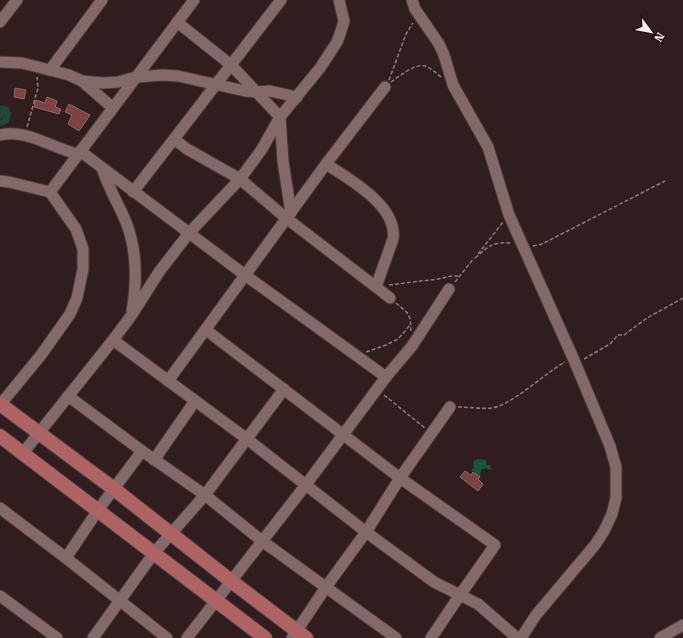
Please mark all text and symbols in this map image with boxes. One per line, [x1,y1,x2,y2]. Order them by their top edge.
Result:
north arrow [631,12,671,52]
text: N [651,30,667,45]

